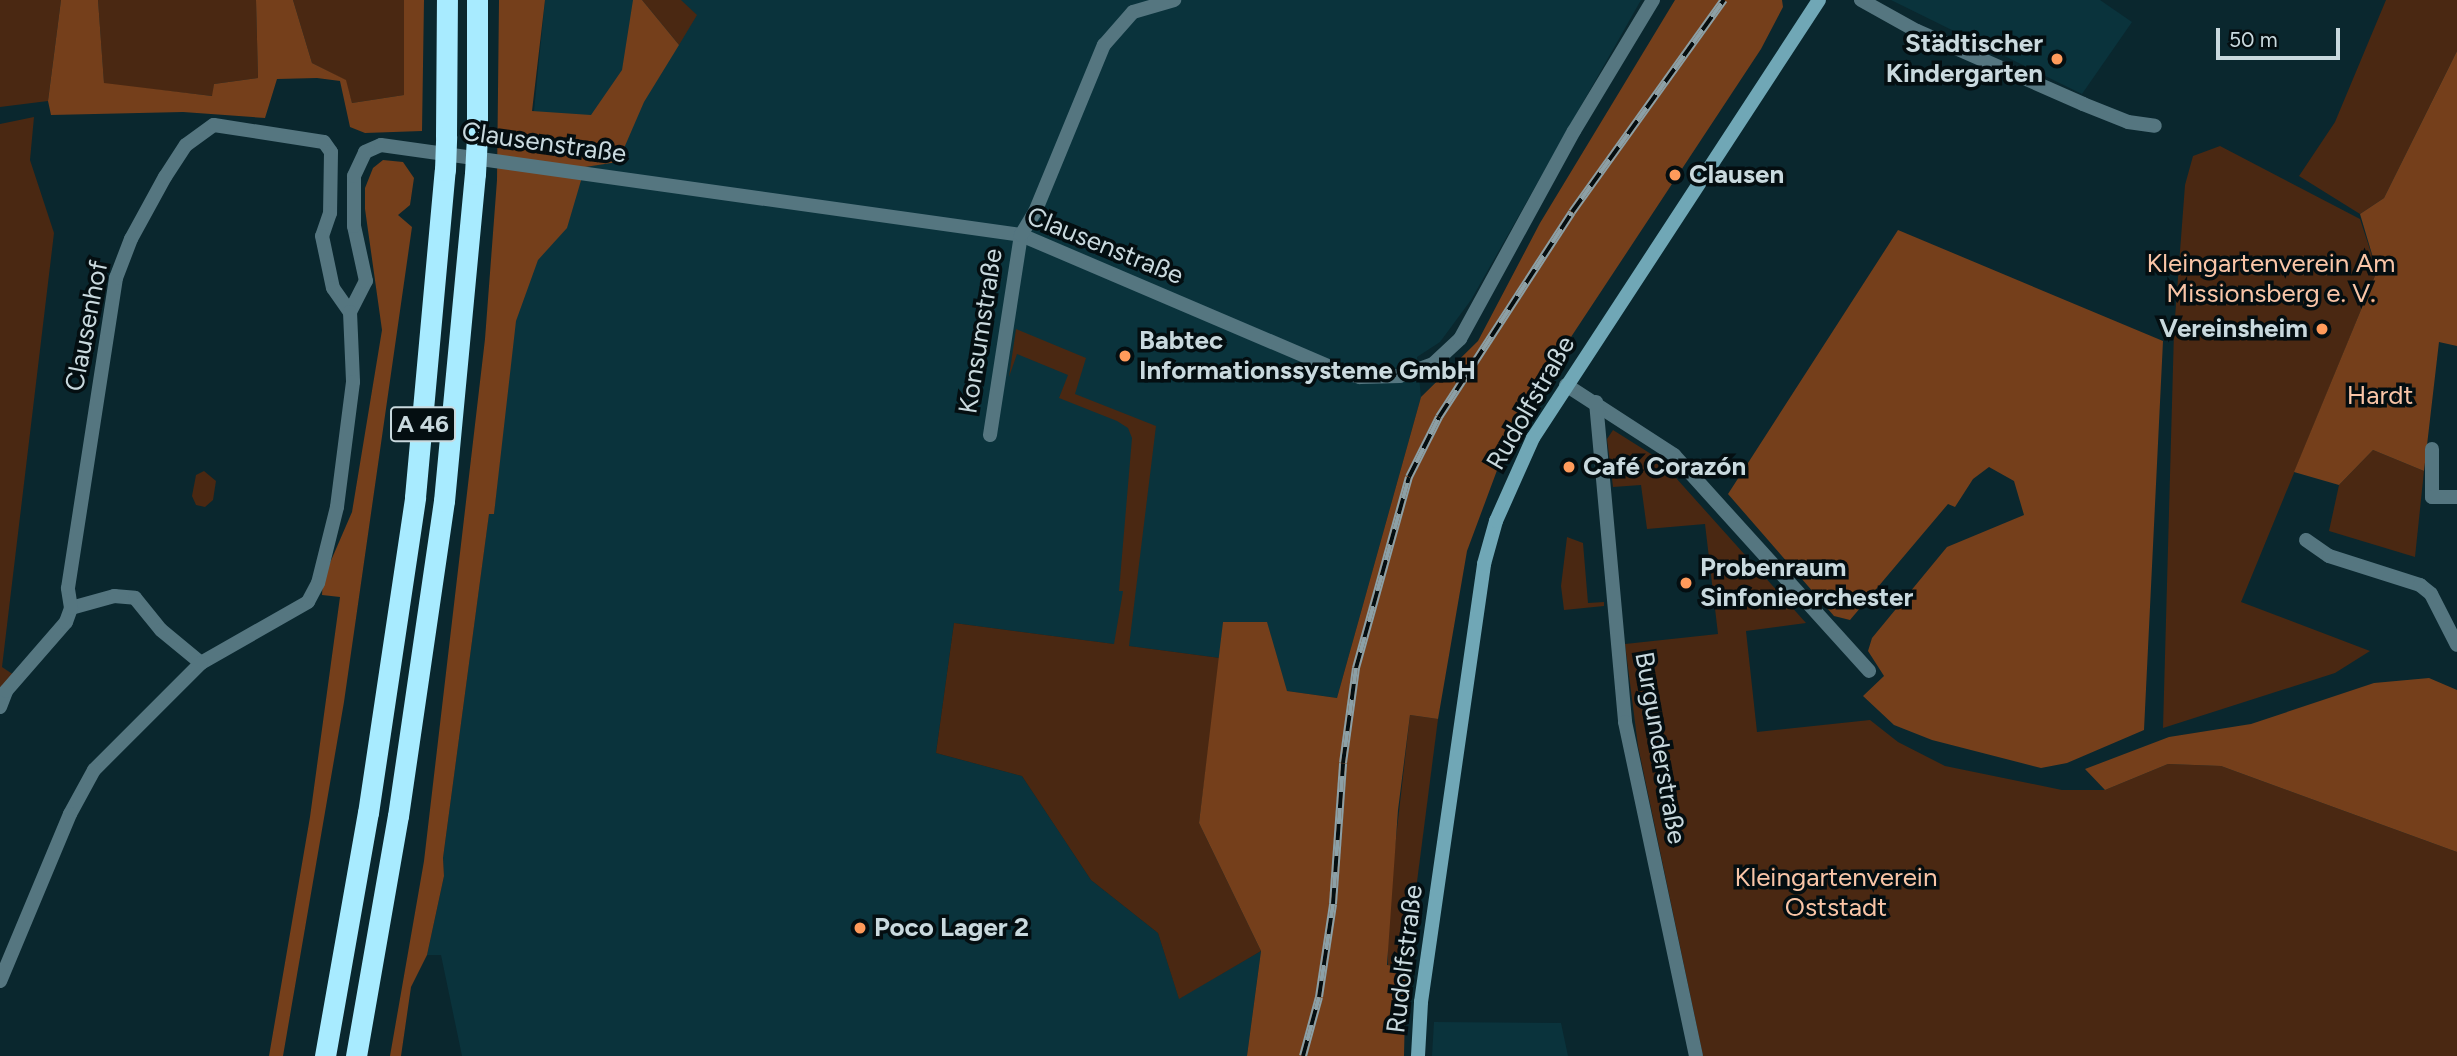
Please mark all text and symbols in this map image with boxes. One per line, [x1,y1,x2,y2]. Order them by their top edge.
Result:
scale bar [2219,14,2343,58]
text: 50 m [2229,27,2278,52]
place label: Städtischer Kindergarten [1886,28,2043,90]
marker: Städtischer Kindergarten [2049,51,2065,67]
street label: Clausenstraße [460,116,628,170]
place label: Clausen [1689,159,1784,191]
marker: Clausen [1667,167,1683,183]
street label: Clausenstraße [1022,200,1188,292]
street label: Konsumstraße [953,246,1009,416]
park label: Kleingartenverein Am Missionsberg e. V. [2147,248,2395,310]
street label: Clausenhof [59,258,115,394]
place label: Vereinsheim [2159,313,2308,345]
marker: Vereinsheim [2314,321,2330,337]
place label: Babtec Informationssysteme GmbH [1139,325,1476,386]
street label: Rudolfstraße [1480,331,1582,475]
marker: Babtec Informationssysteme GmbH [1117,348,1133,364]
park label: Hardt [2347,380,2413,412]
road number: A 46 [390,404,456,444]
place label: Café Corazón [1583,451,1746,483]
marker: Café Corazón [1561,459,1577,475]
place label: Probenraum Sinfonieorchester [1700,552,1913,614]
marker: Probenraum Sinfonieorchester [1678,575,1694,591]
street label: Burgunderstraße [1628,650,1692,846]
park label: Kleingartenverein Oststadt [1735,862,1937,924]
street label: Rudolfstraße [1380,883,1430,1035]
place label: Poco Lager 2 [874,912,1029,944]
marker: Poco Lager 2 [852,920,868,936]

